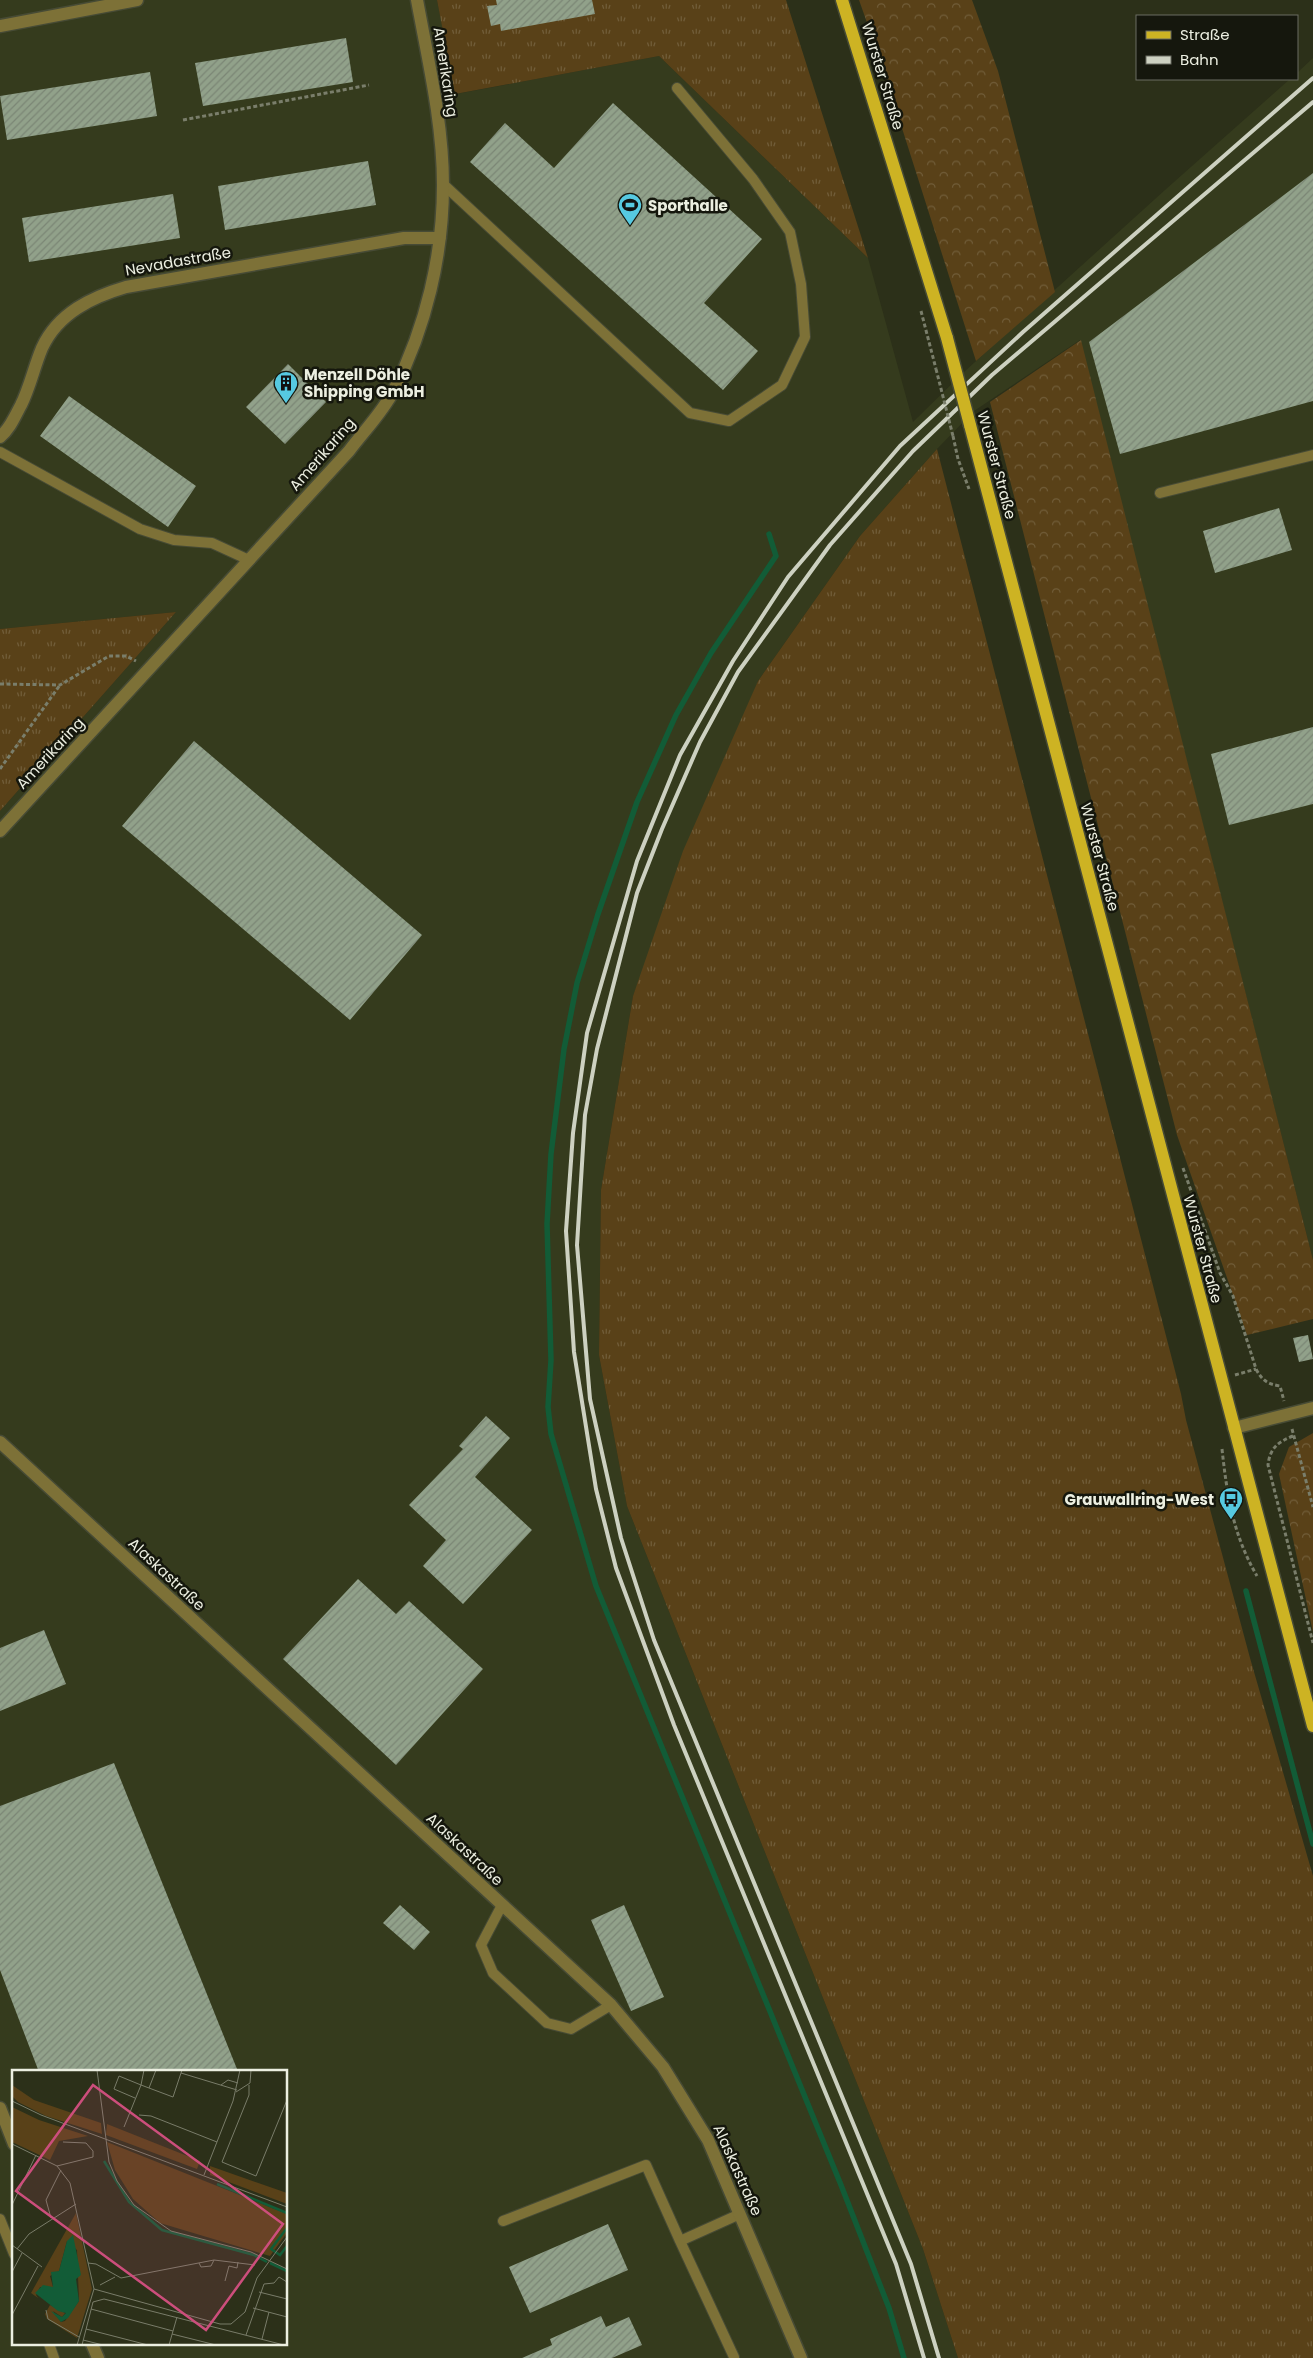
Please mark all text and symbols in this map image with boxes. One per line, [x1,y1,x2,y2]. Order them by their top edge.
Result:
legend [1136,15,1298,80]
street label: Wurster Straße [857,20,909,132]
text: Straße [1180,24,1230,45]
street label: Amerikaring [429,25,463,119]
text: Bahn [1180,49,1219,70]
sports icon: Sporthalle [617,192,643,226]
place label: Sporthalle [648,195,728,216]
street label: Nevadastraße [123,241,233,281]
place label: Menzell Döhle Shipping GmbH [304,364,425,402]
building icon: Menzell Döhle Shipping GmbH [273,370,299,404]
street label: Wurster Straße [972,408,1022,522]
street label: Amerikaring [284,413,360,495]
street label: Amerikaring [11,713,89,793]
street label: Wurster Straße [1075,800,1125,914]
street label: Wurster Straße [1178,1192,1228,1306]
bus stop icon: Grauwallring-West [1218,1486,1244,1520]
place label: Grauwallring-West [1065,1489,1214,1510]
street label: Alaskastraße [124,1533,210,1615]
street label: Alaskastraße [422,1808,508,1890]
inset map [12,2070,288,2346]
street label: Alaskastraße [708,2121,768,2219]

